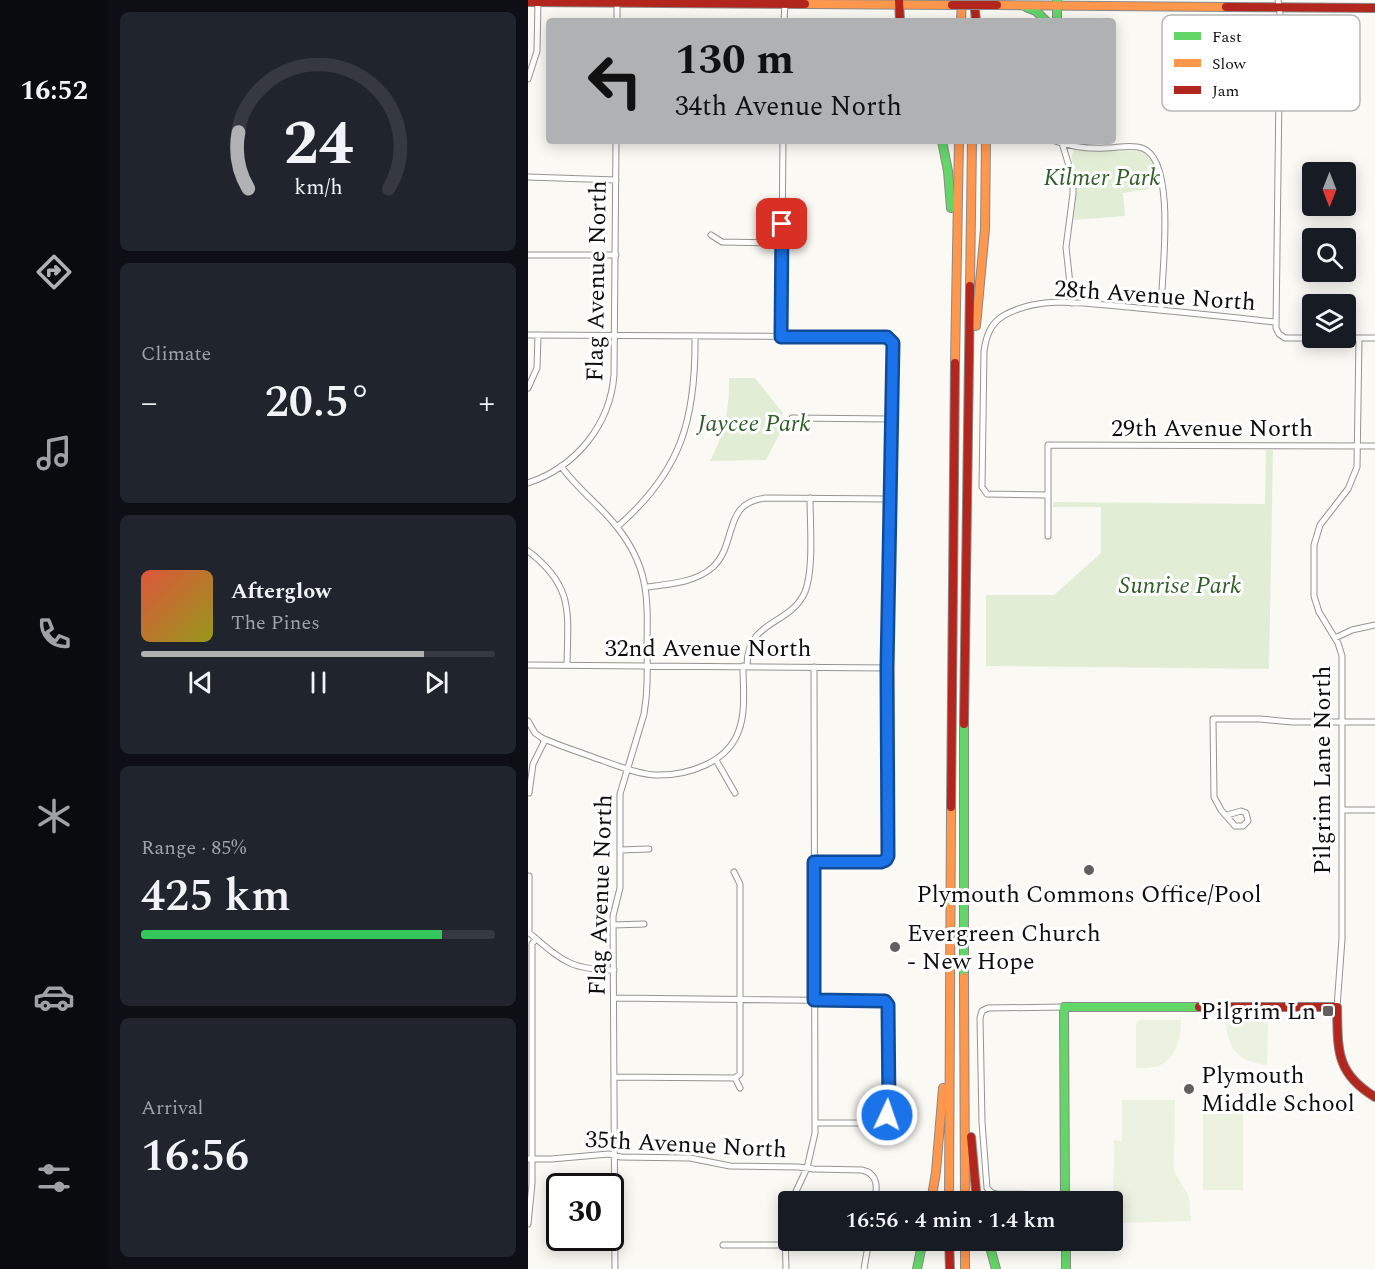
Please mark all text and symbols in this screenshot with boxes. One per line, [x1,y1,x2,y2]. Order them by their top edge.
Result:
legend [1162,15,1360,111]
text: Fast [1212,25,1242,49]
text: 130 m [675,29,794,92]
icon: left [576,42,654,120]
text: Slow [1212,52,1247,76]
text: 16:52 [20,70,88,112]
text: Jam [1212,79,1240,103]
text: 34th Avenue North [675,86,902,128]
text: 24 [283,97,353,192]
park label: Kilmer Park [1044,160,1161,196]
north arrow [1302,162,1356,216]
map controls [1302,162,1356,348]
text: km/h [294,171,342,204]
street label: Flag Avenue North [577,180,617,382]
pin [756,198,807,249]
icon: arrive [765,207,798,240]
button: search [1302,228,1356,282]
icon: directions [33,251,75,293]
street label: 28th Avenue North [1053,271,1257,321]
button: layers [1302,294,1356,348]
text: Climate [141,339,211,369]
text: 20.5° [265,368,371,437]
text: − [141,378,158,428]
text: + [478,378,495,428]
park label: Jaycee Park [695,406,811,442]
street label: 29th Avenue North [1111,411,1313,447]
icon: music [33,432,75,474]
park label: Sunrise Park [1119,568,1241,604]
text: Afterglow [231,575,331,608]
text: The Pines [231,608,320,638]
icon: phone [33,613,75,655]
street label: 32nd Avenue North [605,631,811,667]
street label: Pilgrim Lane North [1305,665,1341,875]
icon: previous [184,666,217,699]
icon: pause [302,666,335,699]
icon: next [420,666,453,699]
street label: Flag Avenue North [579,794,623,996]
icon: climate [33,795,75,837]
text: Range · 85% [141,833,246,863]
text: 425 km [141,862,291,931]
marker: Plymouth Commons Office/Pool [1082,863,1096,877]
place label: Plymouth Commons Office/Pool [917,877,1261,913]
place label: Evergreen Church - New Hope [907,916,1101,980]
marker: Evergreen Church - New Hope [888,940,902,954]
icon: car [33,976,75,1018]
place label: Pilgrim Ln [1200,994,1316,1030]
marker: Pilgrim Ln [1321,1004,1335,1018]
place label: Plymouth Middle School [1201,1058,1355,1122]
marker: Plymouth Middle School [1182,1082,1196,1096]
position arrow [855,1083,919,1147]
text: Arrival [141,1093,203,1123]
text: 16:56 [141,1122,249,1191]
street label: 35th Avenue North [584,1122,788,1168]
icon: filters [33,1157,75,1199]
speed limit sign: 30 [546,1173,624,1251]
text: 16:56 · 4 min · 1.4 km [845,1204,1056,1237]

